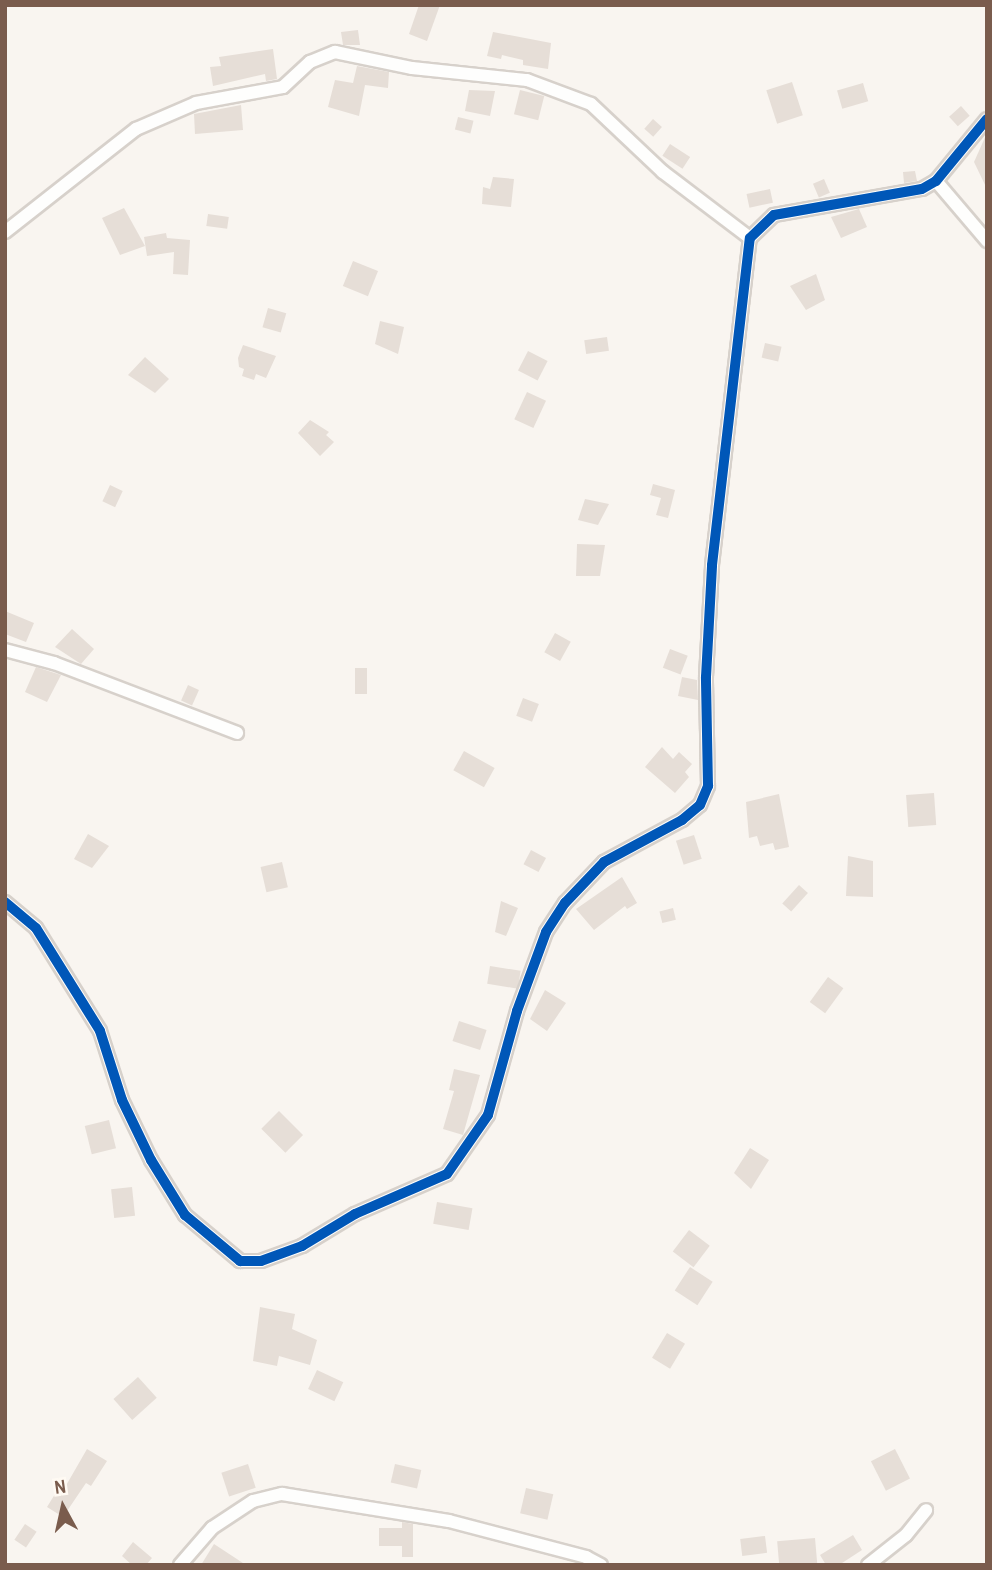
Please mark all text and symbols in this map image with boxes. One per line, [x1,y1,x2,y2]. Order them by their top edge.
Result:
north arrow [28,1472,98,1542]
text: N [53,1473,67,1500]

